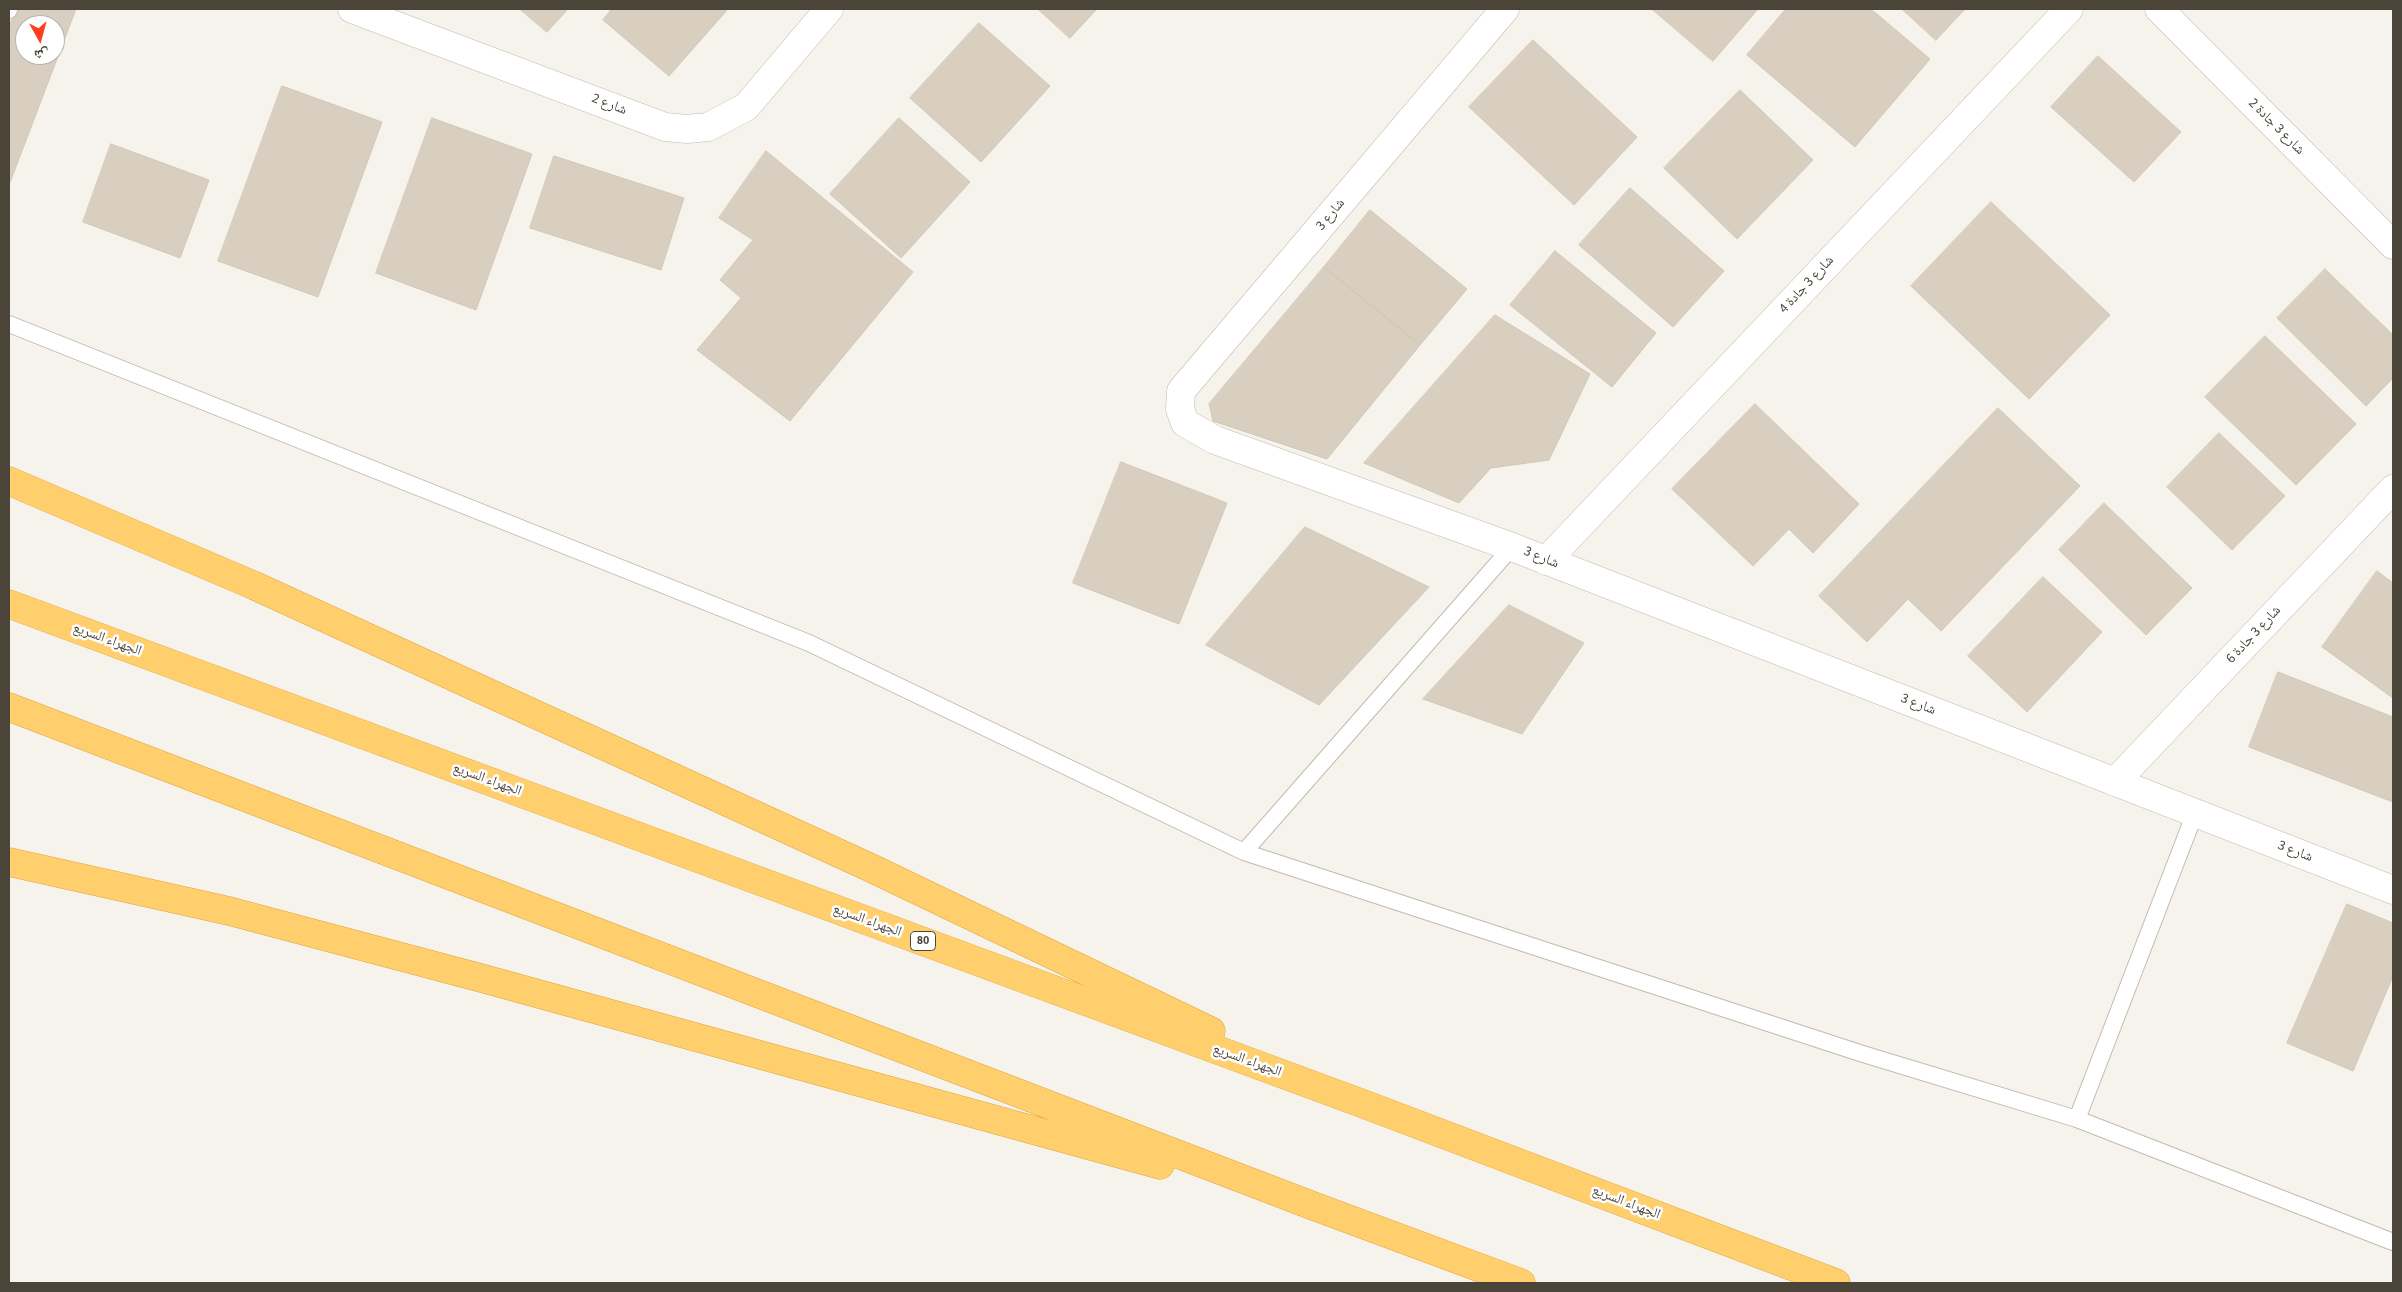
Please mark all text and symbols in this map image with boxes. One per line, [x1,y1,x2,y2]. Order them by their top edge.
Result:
north arrow [15,15,65,65]
text: ش [33,43,50,65]
street label: شارع 2 [589,91,629,119]
street label: شارع 3 جادة 2 [2244,95,2308,159]
street label: شارع 3 [1313,196,1349,234]
street label: شارع 3 جادة 4 [1776,253,1838,317]
street label: شارع 3 [1521,543,1561,573]
street label: شارع 3 جادة 6 [2223,603,2285,667]
street label: الجهراء السريع [70,620,144,660]
street label: شارع 3 [1898,691,1938,719]
street label: الجهراء السريع [450,760,524,800]
street label: شارع 3 [2275,838,2315,866]
street label: الجهراء السريع [830,901,904,941]
road number: 80 [910,931,936,950]
street label: الجهراء السريع [1210,1041,1284,1081]
street label: الجهراء السريع [1590,1182,1662,1224]

